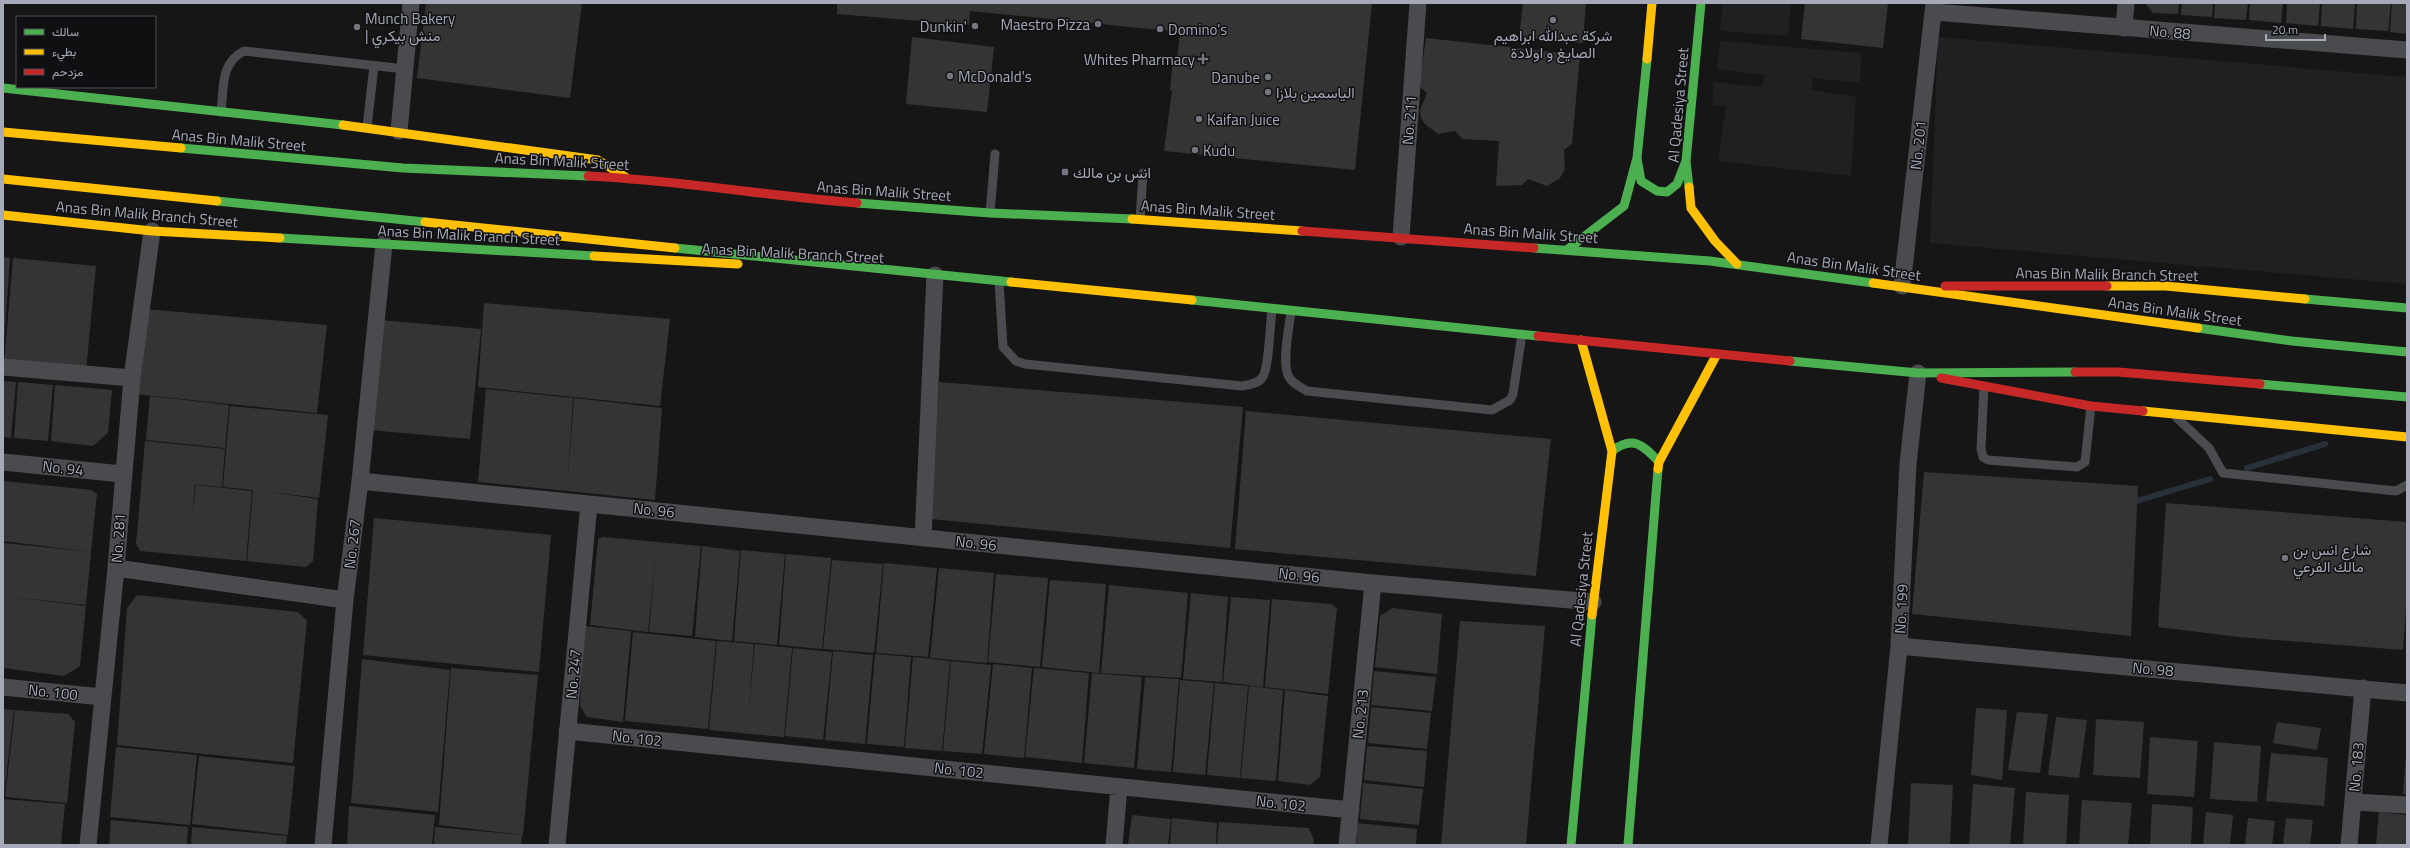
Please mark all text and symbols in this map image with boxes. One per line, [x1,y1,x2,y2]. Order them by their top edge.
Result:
place label: Munch Bakery | منش بيكري [365,7,455,49]
place label: Maestro Pizza [1000,13,1090,36]
place label: Dunkin' [920,15,967,38]
marker: شركة عبدالله ابراهيم الصايغ و اولادة [1548,15,1558,25]
legend [16,16,156,88]
scale bar [2266,16,2325,42]
place label: Domino's [1168,18,1227,41]
marker: Maestro Pizza [1093,19,1103,29]
street label: No. 88 [2148,19,2192,45]
text: 20 m [2272,20,2298,39]
marker: Dunkin' [970,21,980,31]
text: سالك [52,22,79,41]
marker: Munch Bakery | منش بيكري [352,22,362,32]
marker: Domino's [1155,24,1165,34]
place label: شركة عبدالله ابراهيم الصايغ و اولادة [1494,24,1613,64]
text: بطيء [52,42,76,62]
street label: Al Qadesiya Street [1662,46,1695,164]
place label: Whites Pharmacy [1084,48,1195,71]
marker: Whites Pharmacy [1198,54,1208,64]
text: مزدحم [52,62,83,81]
place label: McDonald's [958,65,1032,88]
place label: Danube [1211,66,1260,89]
marker: McDonald's [945,71,955,81]
marker: Danube [1263,72,1273,82]
place label: الياسمين بلازا [1276,81,1355,104]
marker: الياسمين بلازا [1263,87,1273,97]
street label: No. 211 [1396,94,1422,146]
place label: Kaifan Juice [1207,108,1280,131]
marker: Kaifan Juice [1194,114,1204,124]
street label: No. 201 [1904,119,1932,171]
street label: Anas Bin Malik Street [171,123,308,157]
place label: Kudu [1203,139,1235,162]
marker: Kudu [1190,145,1200,155]
street label: Anas Bin Malik Street [494,146,631,176]
place label: انس بن مالك [1073,161,1151,184]
marker: انس بن مالك [1060,167,1070,177]
street label: Anas Bin Malik Street [816,175,953,207]
street label: Anas Bin Malik Street [1140,194,1277,226]
street label: Anas Bin Malik Branch Street [55,195,240,233]
street label: Anas Bin Malik Street [1463,217,1600,249]
street label: Anas Bin Malik Branch Street [377,219,561,251]
street label: Anas Bin Malik Branch Street [701,237,885,269]
street label: Anas Bin Malik Street [1786,245,1923,287]
street label: Anas Bin Malik Branch Street [2016,261,2199,287]
street label: Anas Bin Malik Street [2107,290,2244,332]
street label: No. 94 [41,454,85,482]
street label: No. 96 [632,496,676,524]
street label: No. 281 [105,512,131,564]
street label: No. 267 [338,518,366,570]
street label: No. 96 [954,529,998,557]
street label: Al Qadesiya Street [1564,530,1599,648]
place label: شارع انس بن مالك الفرعي [2293,538,2371,580]
marker: شارع انس بن مالك الفرعي [2280,553,2290,563]
street label: No. 96 [1277,561,1321,589]
street label: No. 199 [1888,584,1914,634]
street label: No. 247 [559,648,587,700]
street label: No. 98 [2131,656,2175,682]
street label: No. 100 [27,678,79,706]
street label: No. 213 [1346,688,1374,740]
street label: No. 102 [611,724,663,752]
street label: No. 183 [2342,741,2370,793]
street label: No. 102 [933,756,985,784]
street label: No. 102 [1255,789,1307,817]

